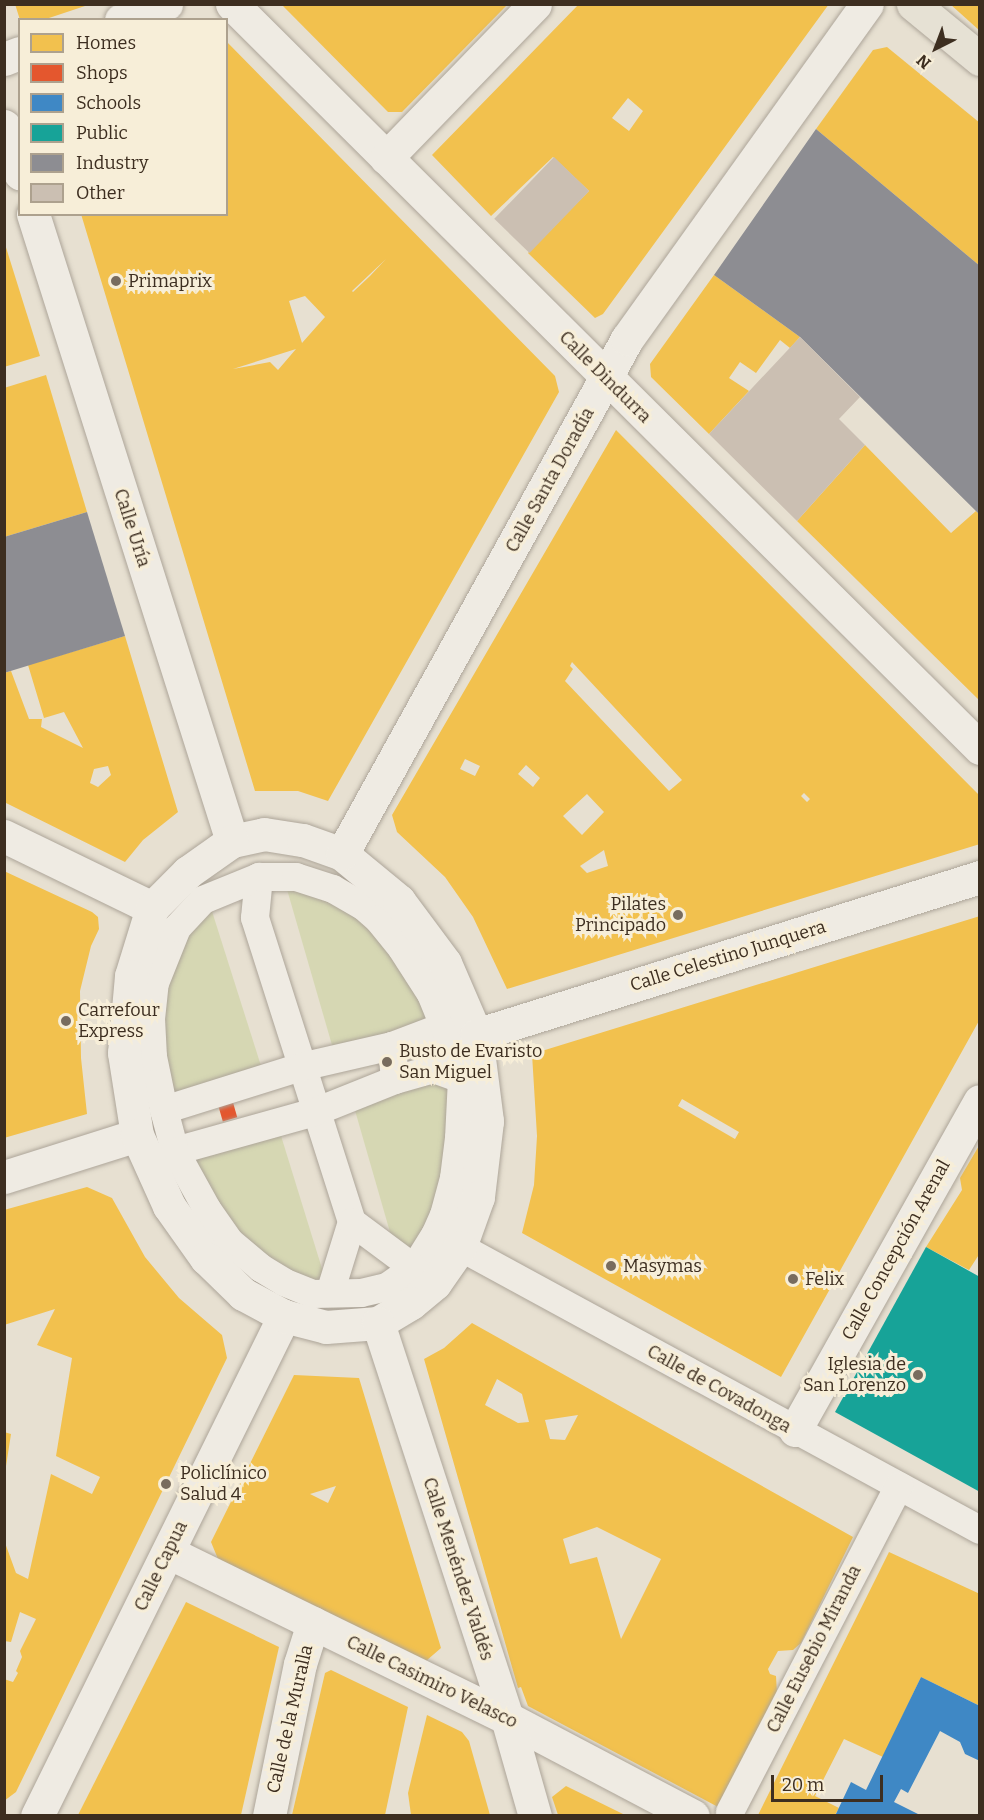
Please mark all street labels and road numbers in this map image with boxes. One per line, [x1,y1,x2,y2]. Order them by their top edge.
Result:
street label: Calle Dindurra [555,327,655,427]
street label: Calle Santa Doradía [501,404,599,556]
street label: Calle Uría [109,486,155,570]
street label: Calle Celestino Junquera [627,916,829,996]
street label: Calle Concepción Arenal [837,1156,955,1344]
street label: Calle de Covadonga [643,1340,795,1438]
street label: Calle Menéndez Valdés [418,1475,498,1663]
street label: Calle Capua [130,1517,192,1615]
street label: Calle Eusebio Miranda [762,1561,866,1737]
street label: Calle Casimiro Velasco [343,1631,521,1733]
street label: Calle de la Muralla [262,1643,318,1795]

